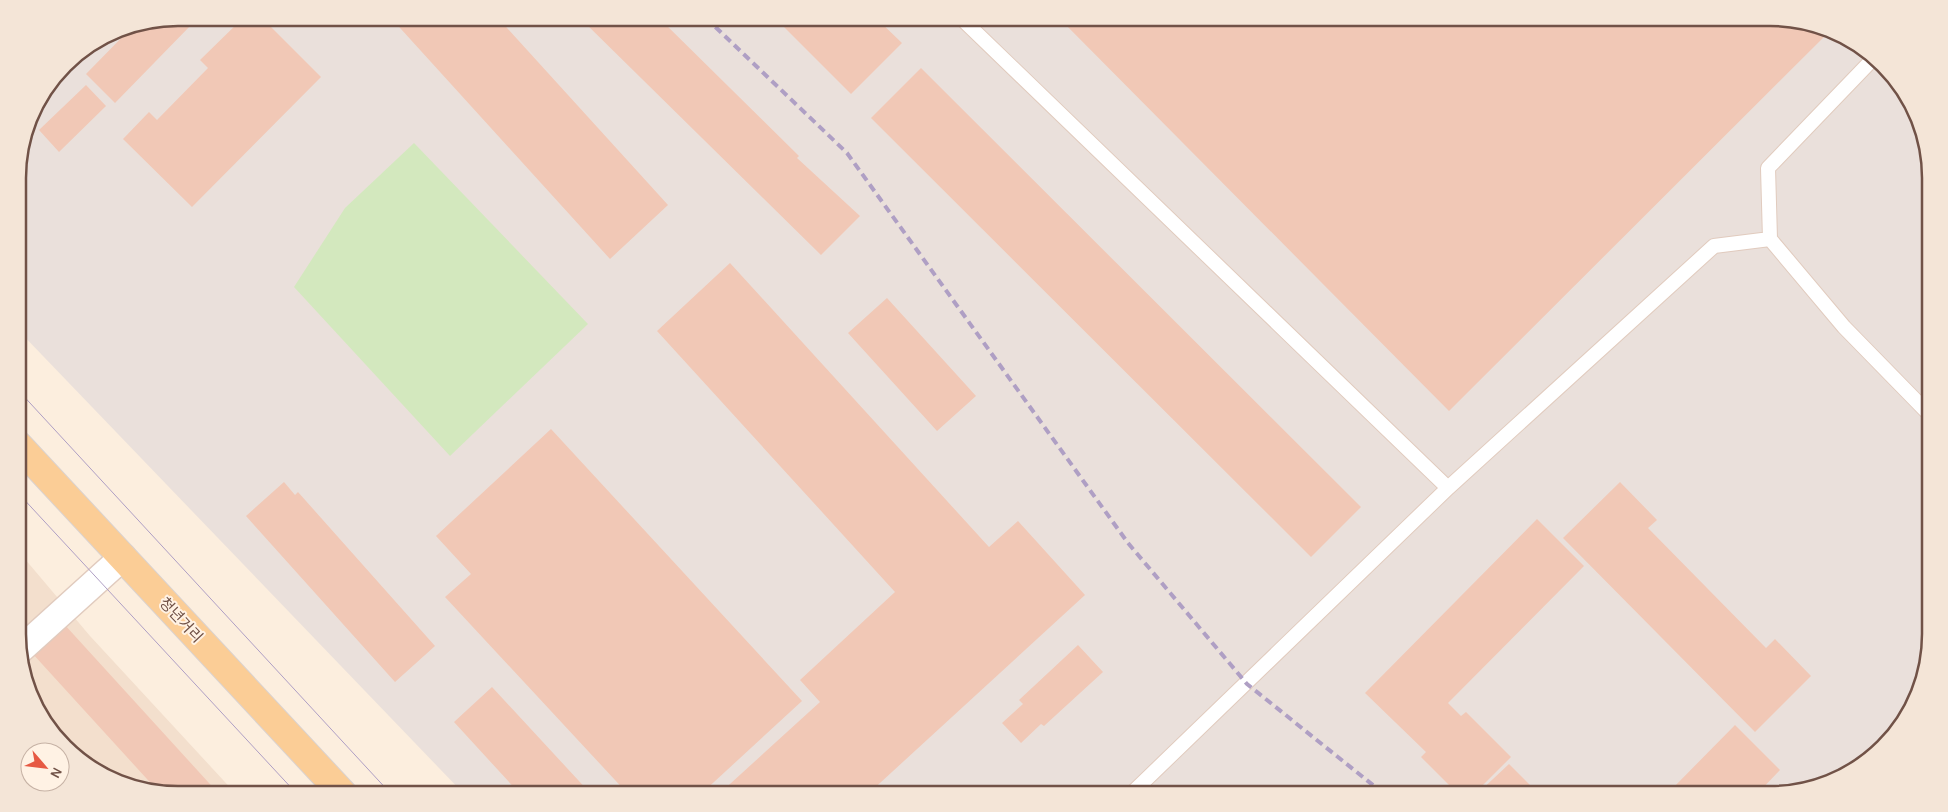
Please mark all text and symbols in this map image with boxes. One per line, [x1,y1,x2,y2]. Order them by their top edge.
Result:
street label: 청년거리 [156,594,206,646]
north arrow [20,742,70,792]
text: N [46,764,66,781]

